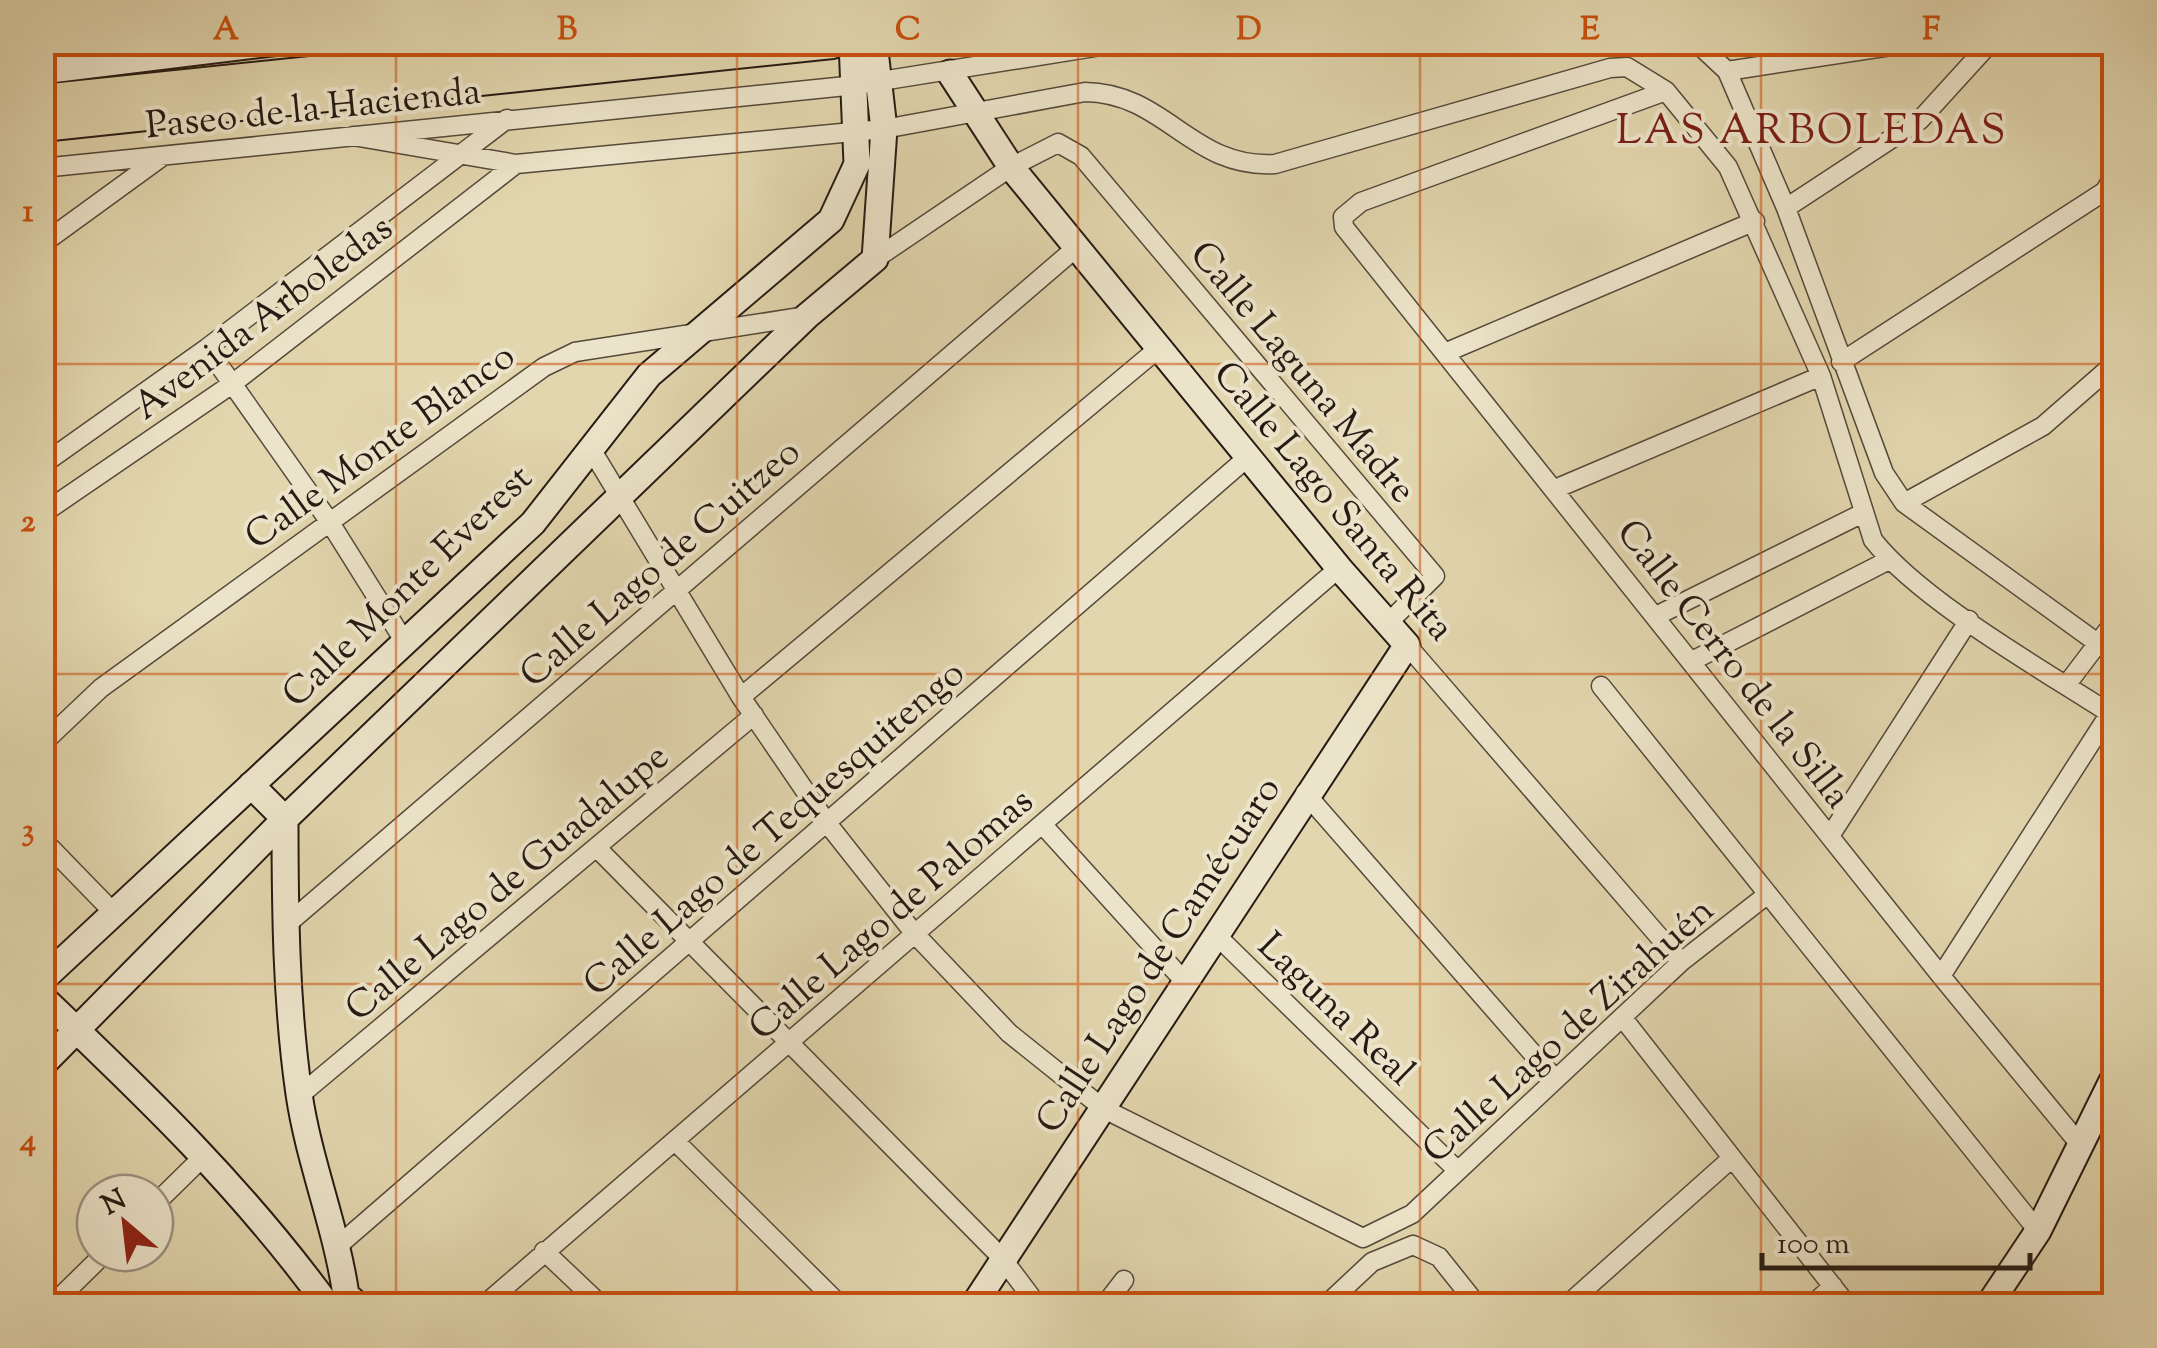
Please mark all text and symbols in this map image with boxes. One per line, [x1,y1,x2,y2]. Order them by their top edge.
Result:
text: A [213,8,239,54]
text: B [557,8,577,54]
text: C [895,8,921,54]
text: D [1236,8,1262,54]
text: E [1580,8,1600,54]
text: F [1922,8,1940,54]
street label: Paseo de la Hacienda [143,67,484,155]
district label: LAS ARBOLEDAS [1616,103,2008,163]
text: 1 [23,190,34,236]
street label: Avenida Arboledas [123,204,405,435]
street label: Calle Laguna Madre [1175,231,1427,516]
street label: Calle Monte Blanco [235,332,528,565]
street label: Calle Lago Santa Rita [1199,351,1465,654]
street label: Calle Lago de Cuitzeo [509,428,814,702]
street label: Calle Monte Everest [271,454,546,722]
text: 2 [21,500,36,546]
street label: Calle Cerro de la Silla [1602,509,1862,822]
street label: Calle Lago de Tequesquitengo [573,649,978,1011]
street label: Calle Lago de Guadalupe [335,732,682,1036]
street label: Calle Lago de Camécuaro [1024,767,1296,1145]
street label: Calle Lago de Palomas [738,777,1047,1055]
text: 3 [22,809,34,855]
street label: Calle Lago de Zirahuén [1412,886,1727,1178]
street label: Laguna Real [1243,922,1425,1100]
text: 4 [19,1119,36,1165]
north arrow [75,1173,175,1273]
text: N [95,1181,134,1226]
scale bar [1762,1208,2030,1270]
text: 100 m [1777,1224,1850,1267]

